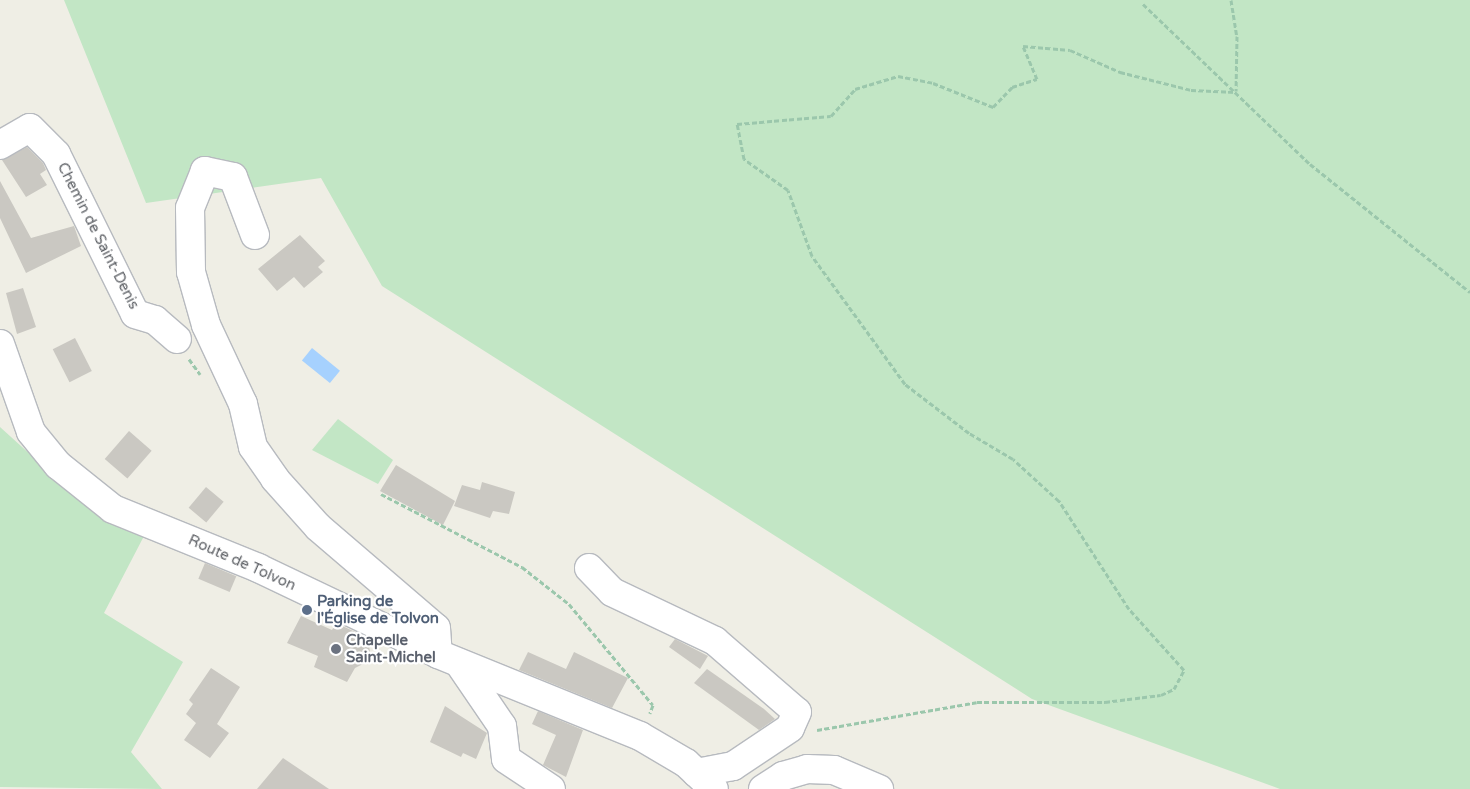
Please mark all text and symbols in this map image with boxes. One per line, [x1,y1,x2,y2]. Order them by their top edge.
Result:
street label: Chemin de Saint-Denis [53,160,143,312]
street label: Route de Tolvon [185,531,299,595]
place label: Parking de l'Église de Tolvon [317,592,439,627]
marker: Parking de l'Église de Tolvon [301,604,313,616]
place label: Chapelle Saint-Michel [346,631,436,666]
marker: Chapelle Saint-Michel [330,643,342,655]

